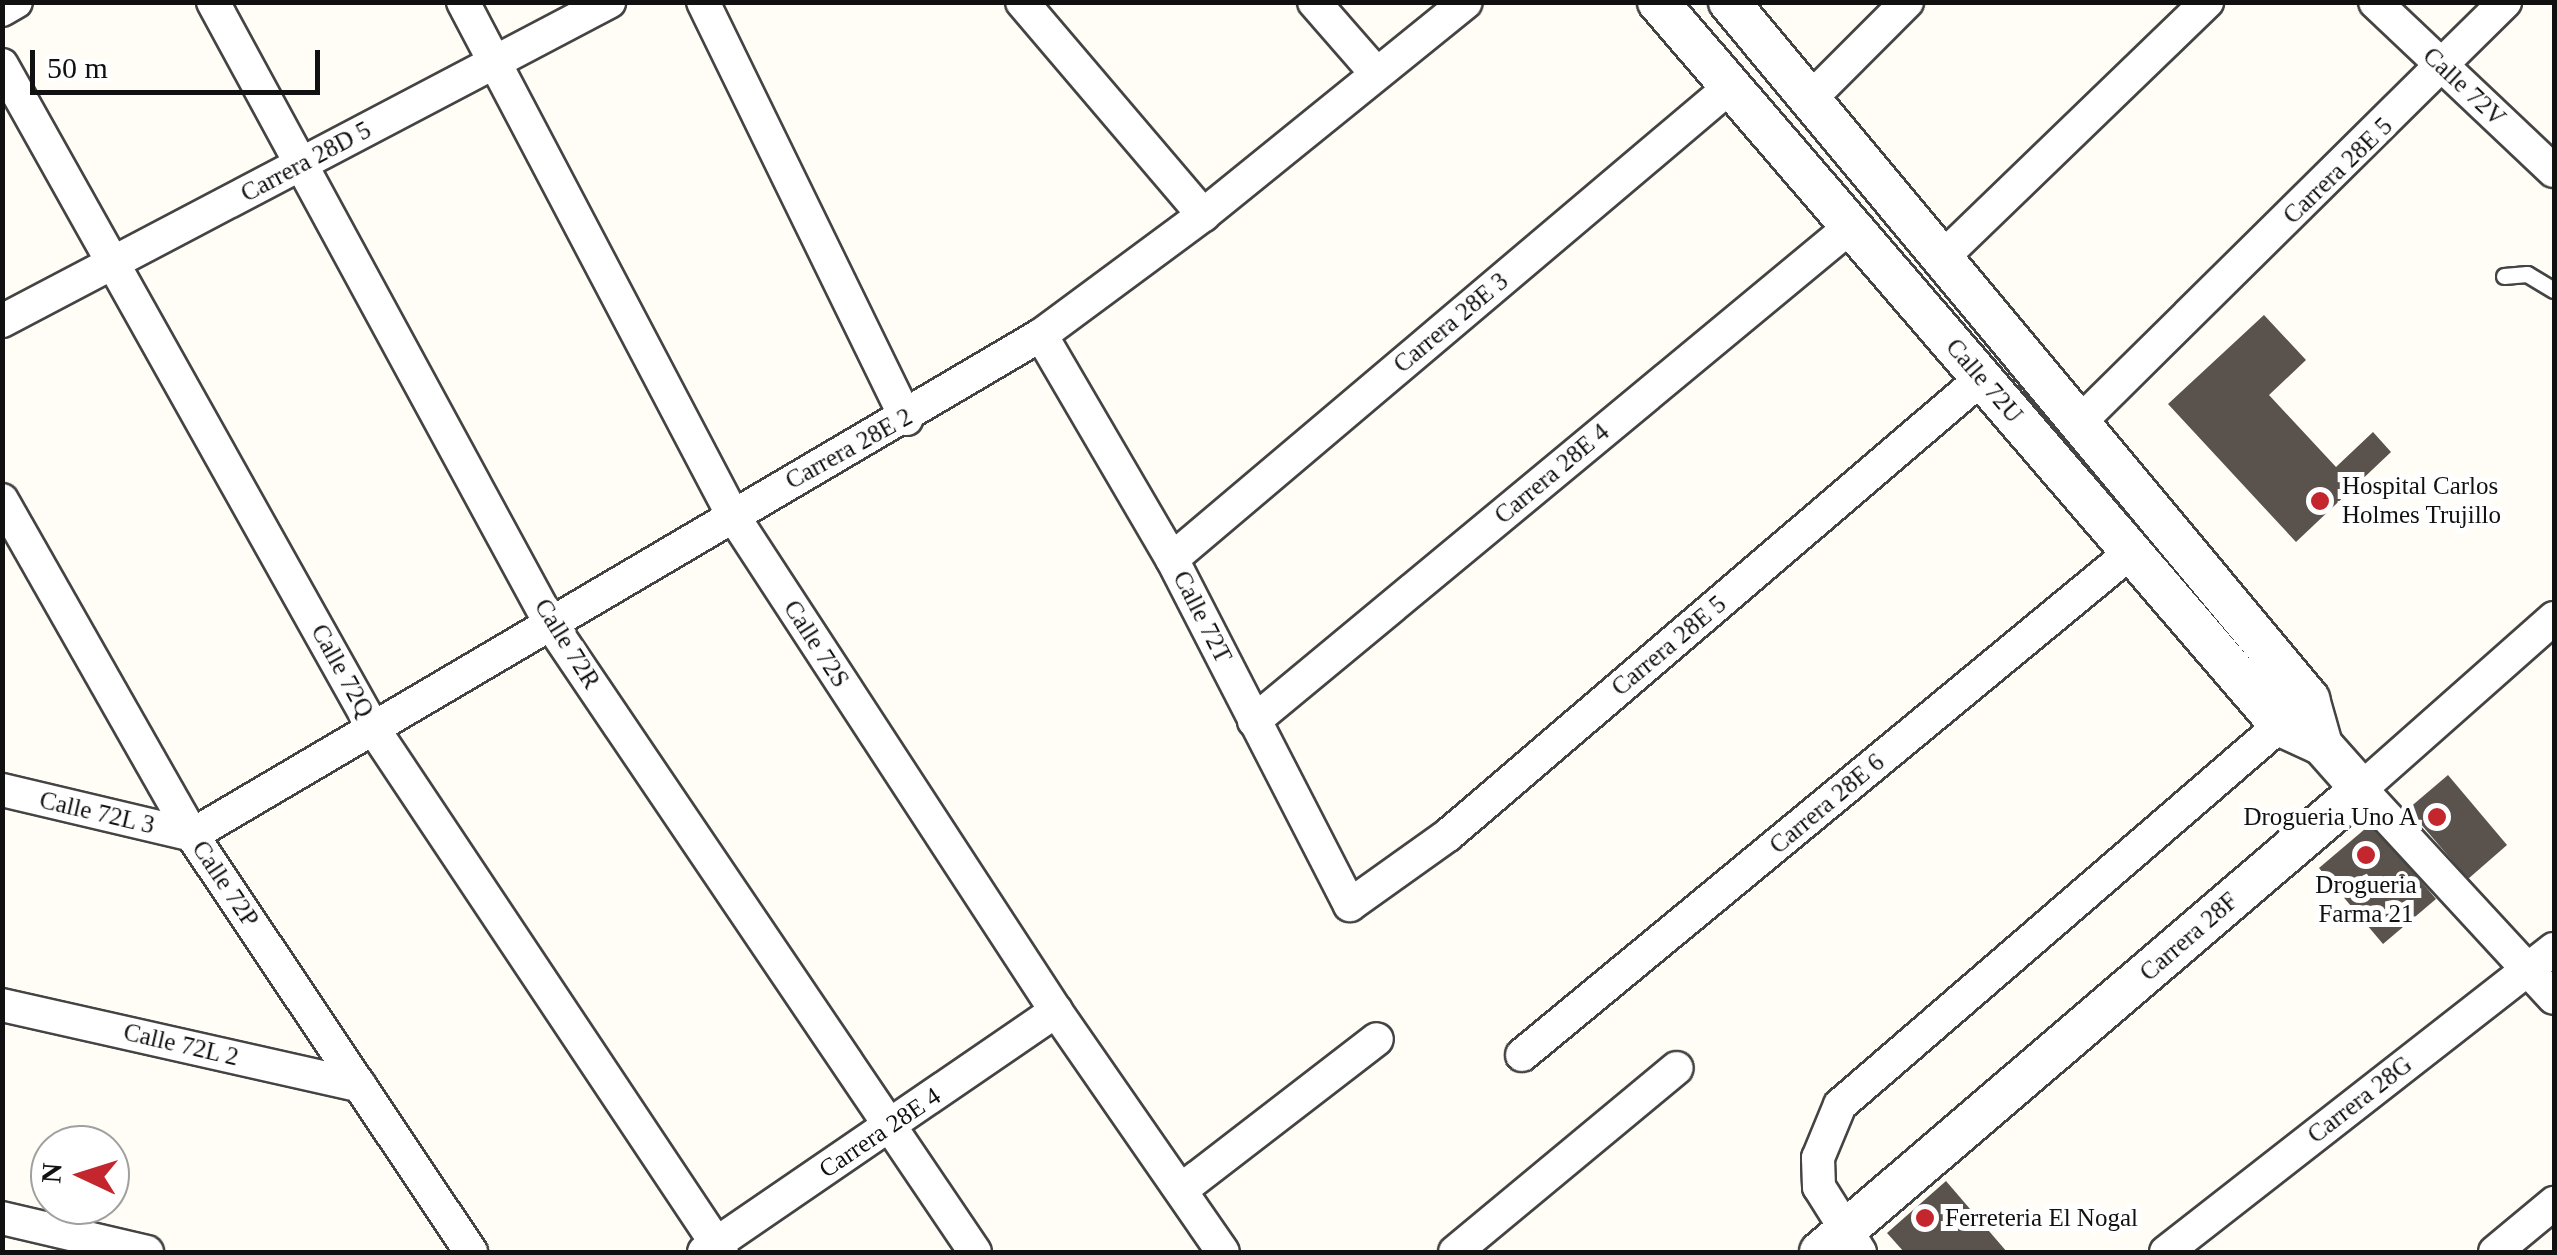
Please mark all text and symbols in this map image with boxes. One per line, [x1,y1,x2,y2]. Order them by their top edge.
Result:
scale bar [35,30,325,92]
street label: Calle 72V [2416,41,2512,133]
text: 50 m [47,51,108,84]
street label: Carrera 28E 5 [2277,112,2399,230]
street label: Carrera 28D 5 [236,115,376,209]
street label: Carrera 28E 3 [1388,266,1514,380]
street label: Calle 72U [1939,333,2029,429]
street label: Carrera 28E 2 [780,402,918,496]
street label: Carrera 28E 4 [1489,417,1615,531]
place label: Hospital Carlos Holmes Trujillo [2342,472,2502,531]
marker: Hospital Carlos Holmes Trujillo [2307,488,2333,514]
street label: Calle 72T [1166,566,1238,668]
street label: Carrera 28E 5 [1606,589,1732,703]
street label: Calle 72R [528,593,606,695]
street label: Calle 72S [777,595,855,693]
street label: Calle 72Q [304,619,380,723]
street label: Carrera 28E 6 [1764,747,1890,861]
street label: Calle 72L 3 [36,785,158,841]
place label: Drogueria Uno A [2242,802,2417,832]
marker: Drogueria Uno A [2426,806,2448,828]
street label: Calle 72P [185,835,265,933]
marker: Drogueria Farma 21 [2355,844,2377,866]
place label: Drogueria Farma 21 [2315,871,2417,930]
street label: Carrera 28F [2134,886,2244,988]
street label: Calle 72L 2 [120,1017,242,1073]
street label: Carrera 28G [2302,1050,2418,1150]
street label: Carrera 28E 4 [813,1081,947,1185]
north arrow [30,1125,130,1225]
text: N [35,1162,68,1184]
place label: Ferreteria El Nogal [1945,1203,2138,1233]
marker: Ferreteria El Nogal [1914,1207,1936,1229]

